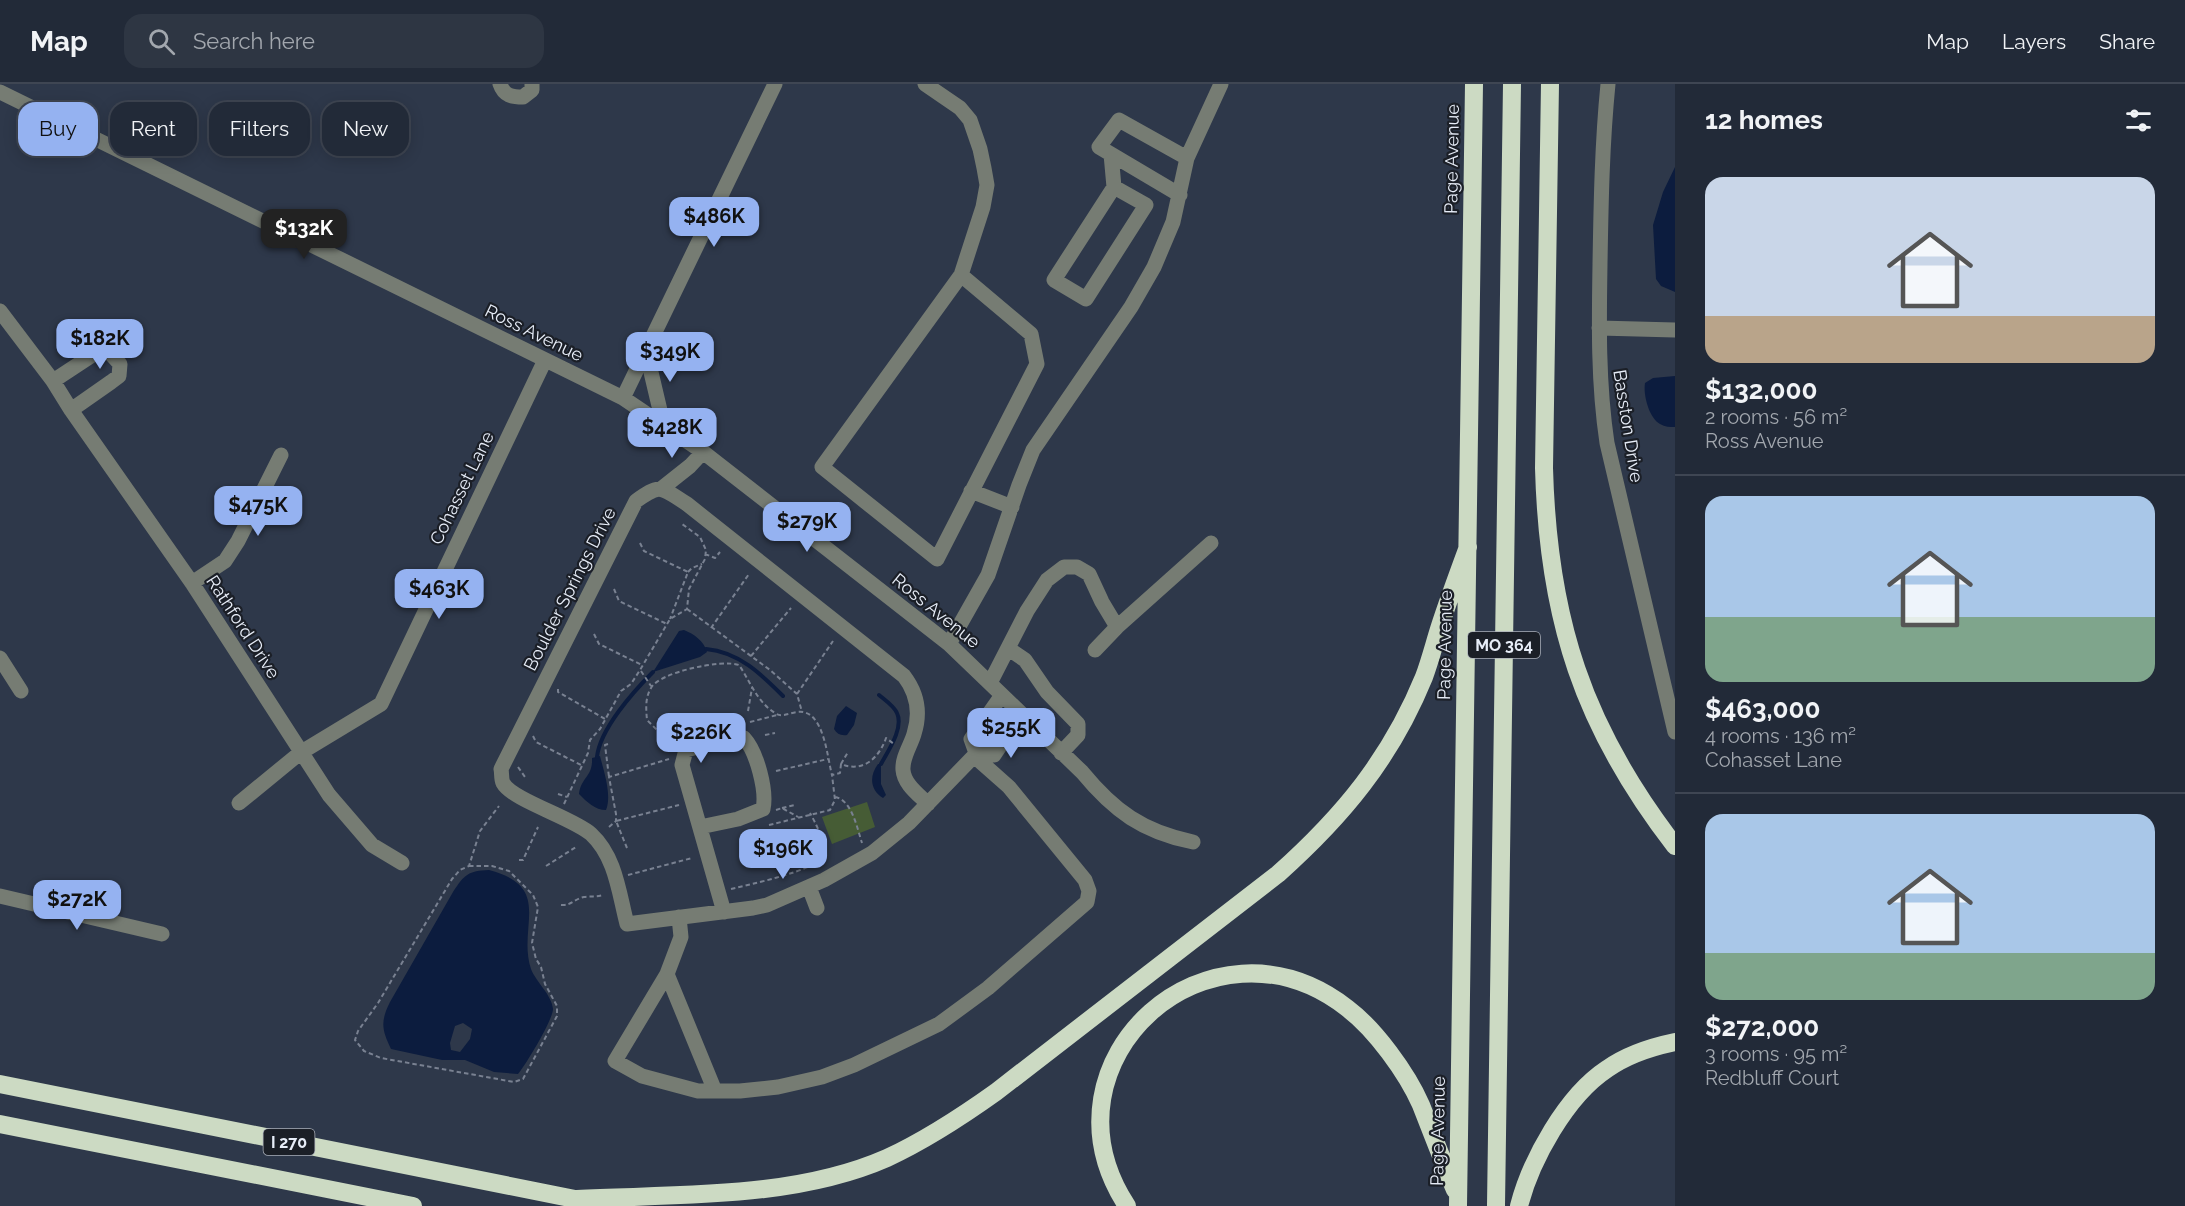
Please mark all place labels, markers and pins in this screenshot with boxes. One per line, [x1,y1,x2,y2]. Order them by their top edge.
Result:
pin: $486K [672,197,756,248]
pin: $132K [262,209,346,260]
pin: $182K [58,319,142,370]
pin: $349K [628,332,712,383]
pin: $428K [630,408,714,459]
pin: $475K [216,486,300,537]
pin: $279K [765,502,849,553]
pin: $463K [397,569,481,620]
pin: $255K [969,708,1053,759]
pin: $226K [659,713,743,764]
pin: $196K [741,829,825,880]
pin: $272K [35,880,119,931]

